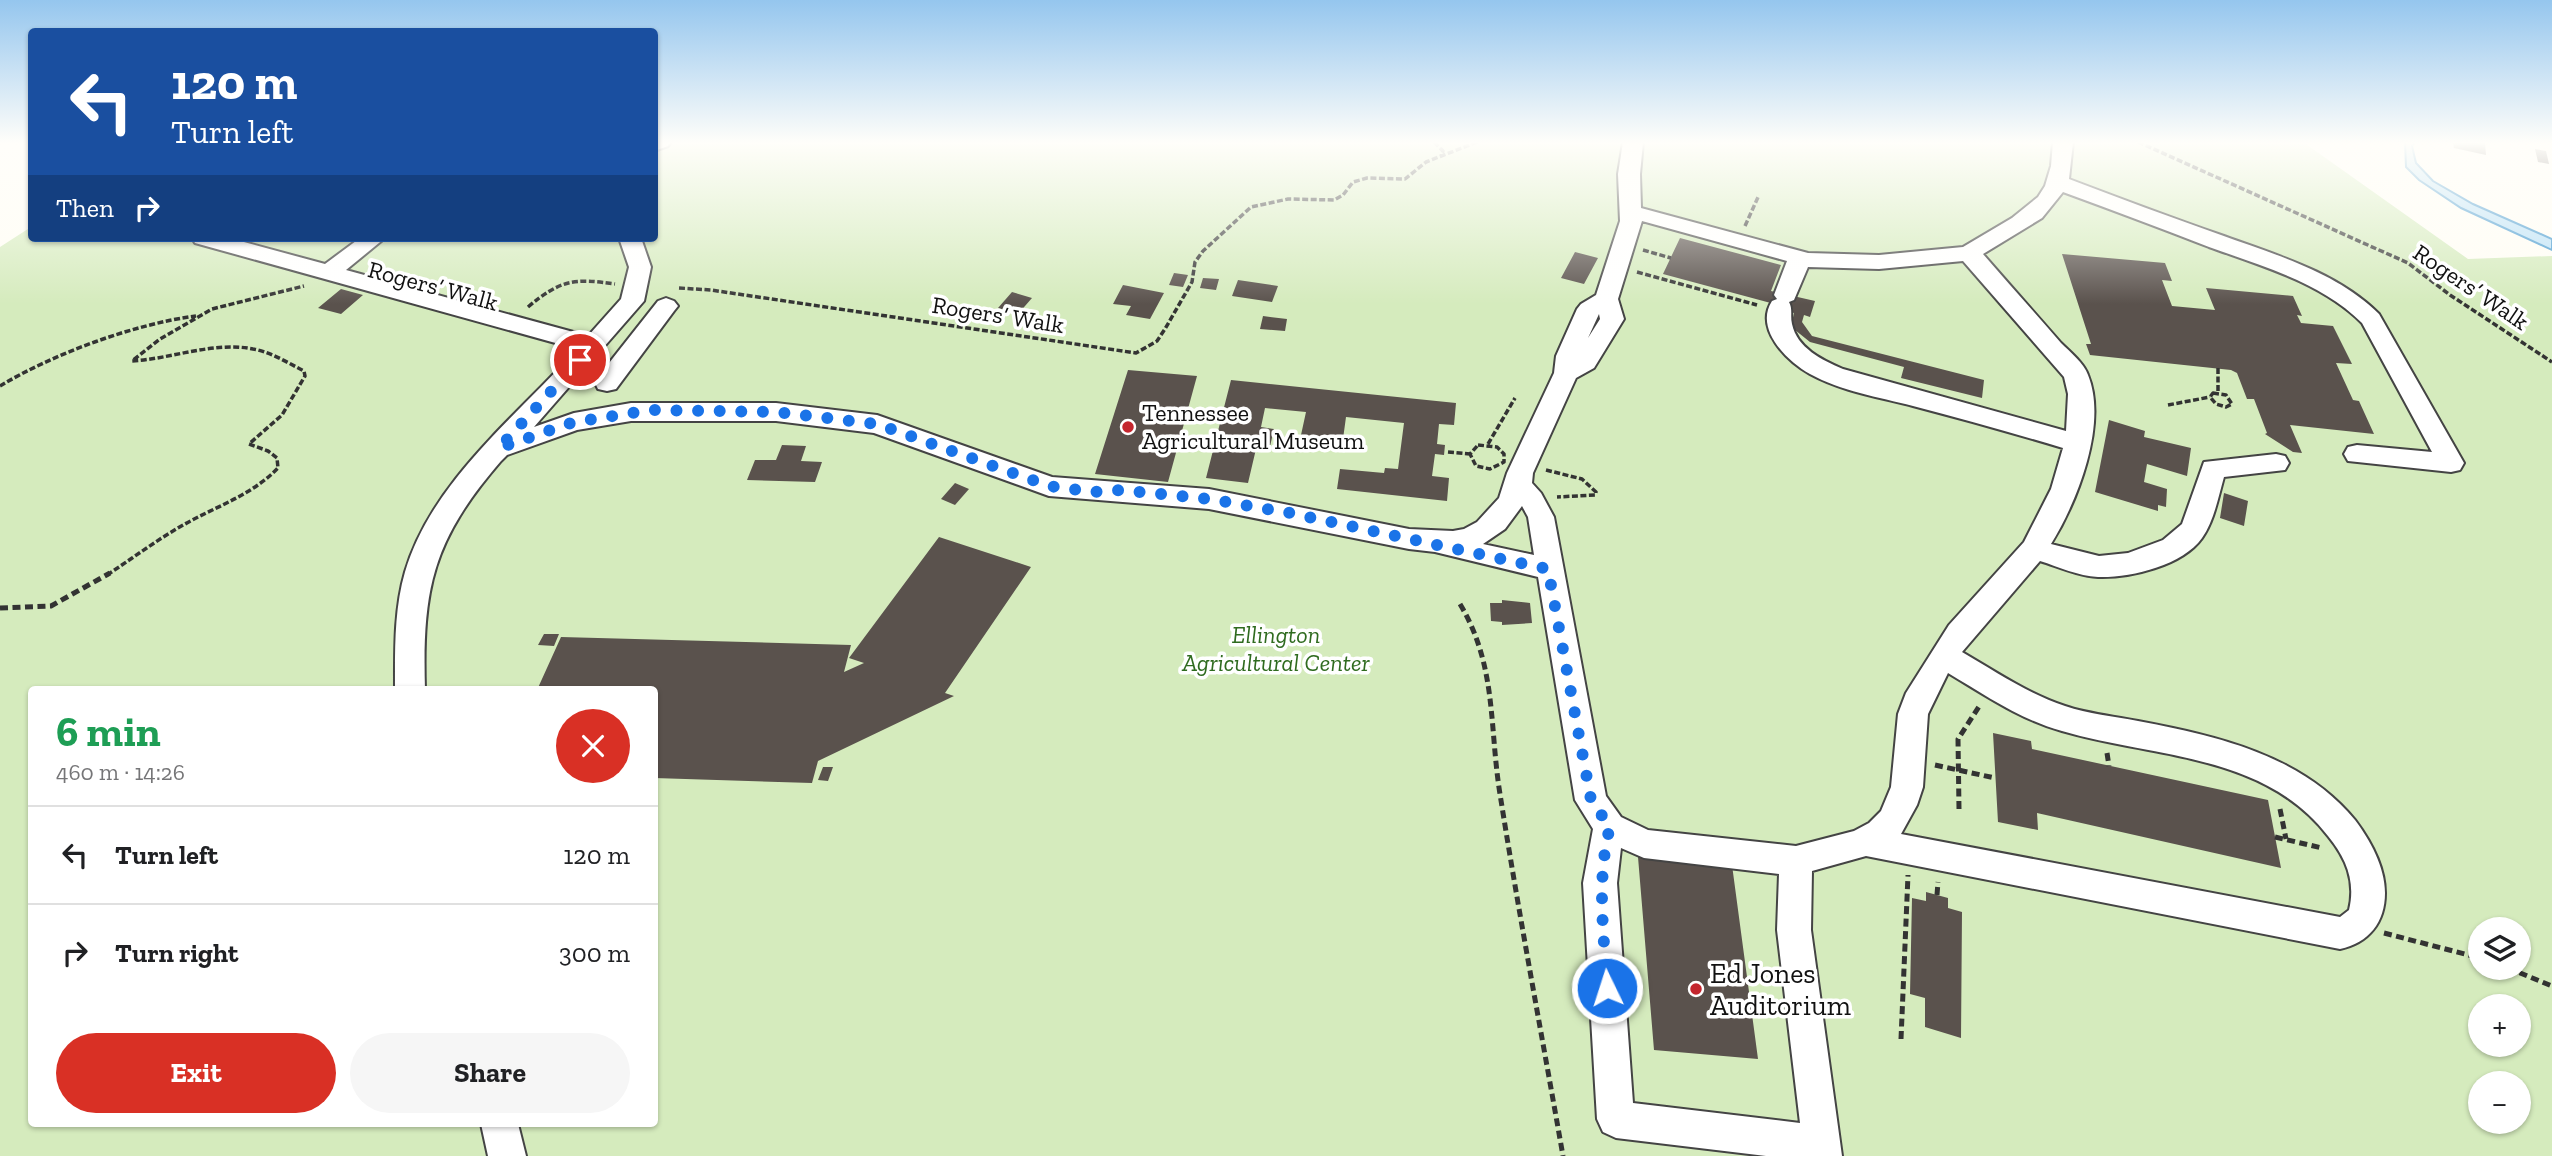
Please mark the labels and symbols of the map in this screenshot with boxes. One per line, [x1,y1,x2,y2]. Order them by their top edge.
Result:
street label: Rogers’ Walk [2408,237,2535,336]
street label: Rogers’ Walk [365,254,502,317]
street label: Rogers’ Walk [930,290,1067,339]
pin [550,330,610,390]
place label: Tennessee Agricultural Museum [1142,398,1364,455]
marker: Tennessee Agricultural Museum [1120,419,1136,435]
park label: Ellington Agricultural Center [1181,620,1370,677]
position arrow [1570,951,1644,1025]
place label: Ed Jones Auditorium [1710,957,1851,1022]
marker: Ed Jones Auditorium [1688,981,1704,997]

